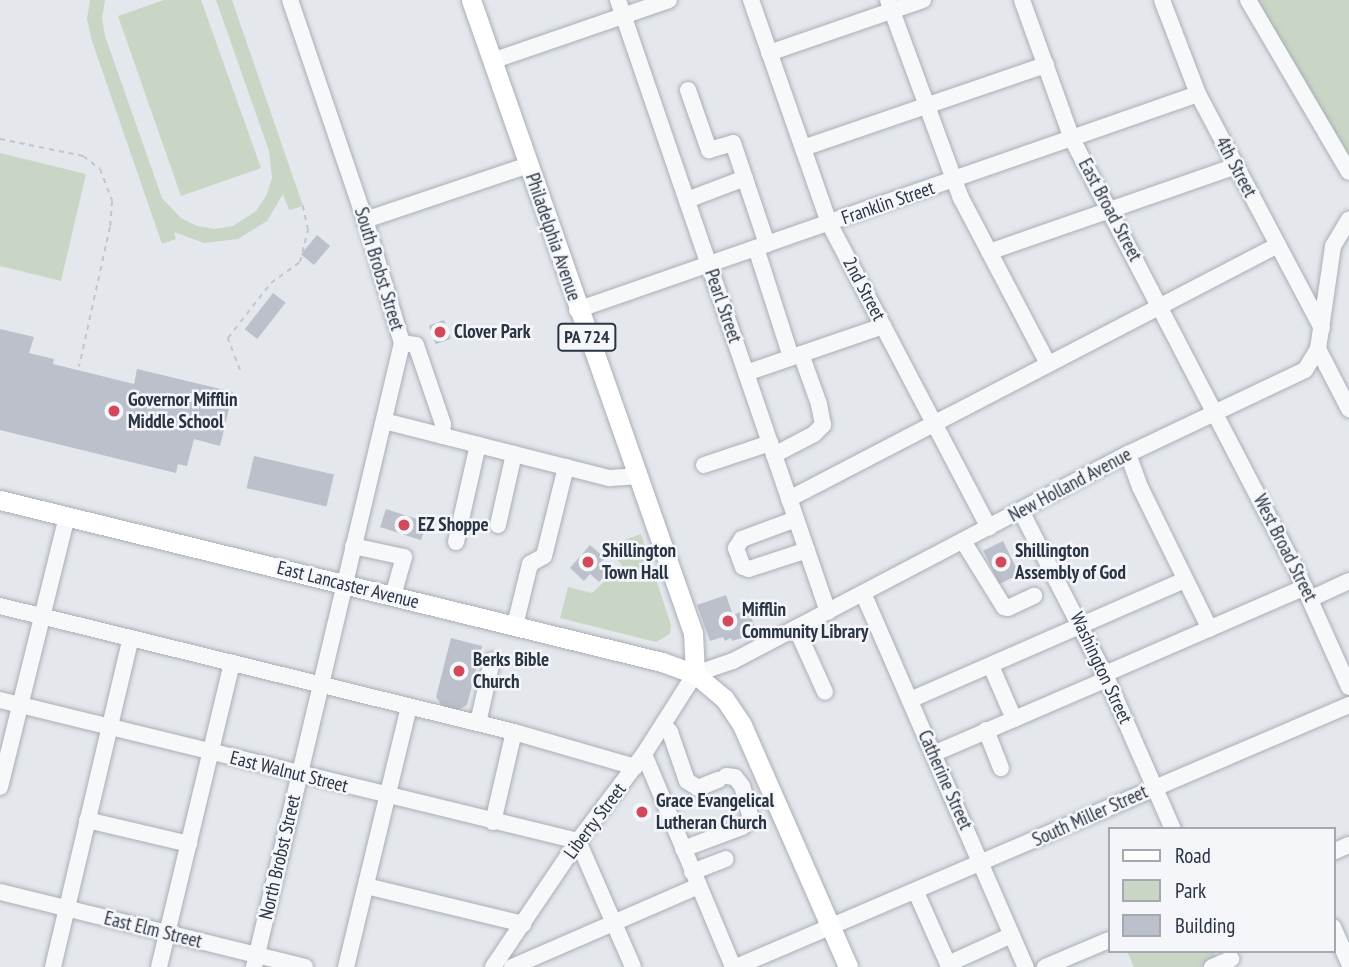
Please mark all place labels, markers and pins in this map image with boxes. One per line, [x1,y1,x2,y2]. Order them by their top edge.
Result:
place label: Clover Park [454,321,530,343]
marker: Clover Park [432,324,448,340]
place label: Governor Mifflin Middle School [128,389,238,433]
marker: Governor Mifflin Middle School [106,403,122,419]
place label: EZ Shoppe [418,514,489,536]
marker: EZ Shoppe [396,517,412,533]
place label: Shillington Town Hall [602,540,676,584]
place label: Shillington Assembly of God [1015,540,1127,584]
marker: Shillington Town Hall [580,554,596,570]
marker: Shillington Assembly of God [993,554,1009,570]
place label: Mifflin Community Library [742,599,869,643]
marker: Mifflin Community Library [720,613,736,629]
place label: Berks Bible Church [473,649,549,693]
marker: Berks Bible Church [451,663,467,679]
place label: Grace Evangelical Lutheran Church [656,790,774,834]
marker: Grace Evangelical Lutheran Church [634,804,650,820]

